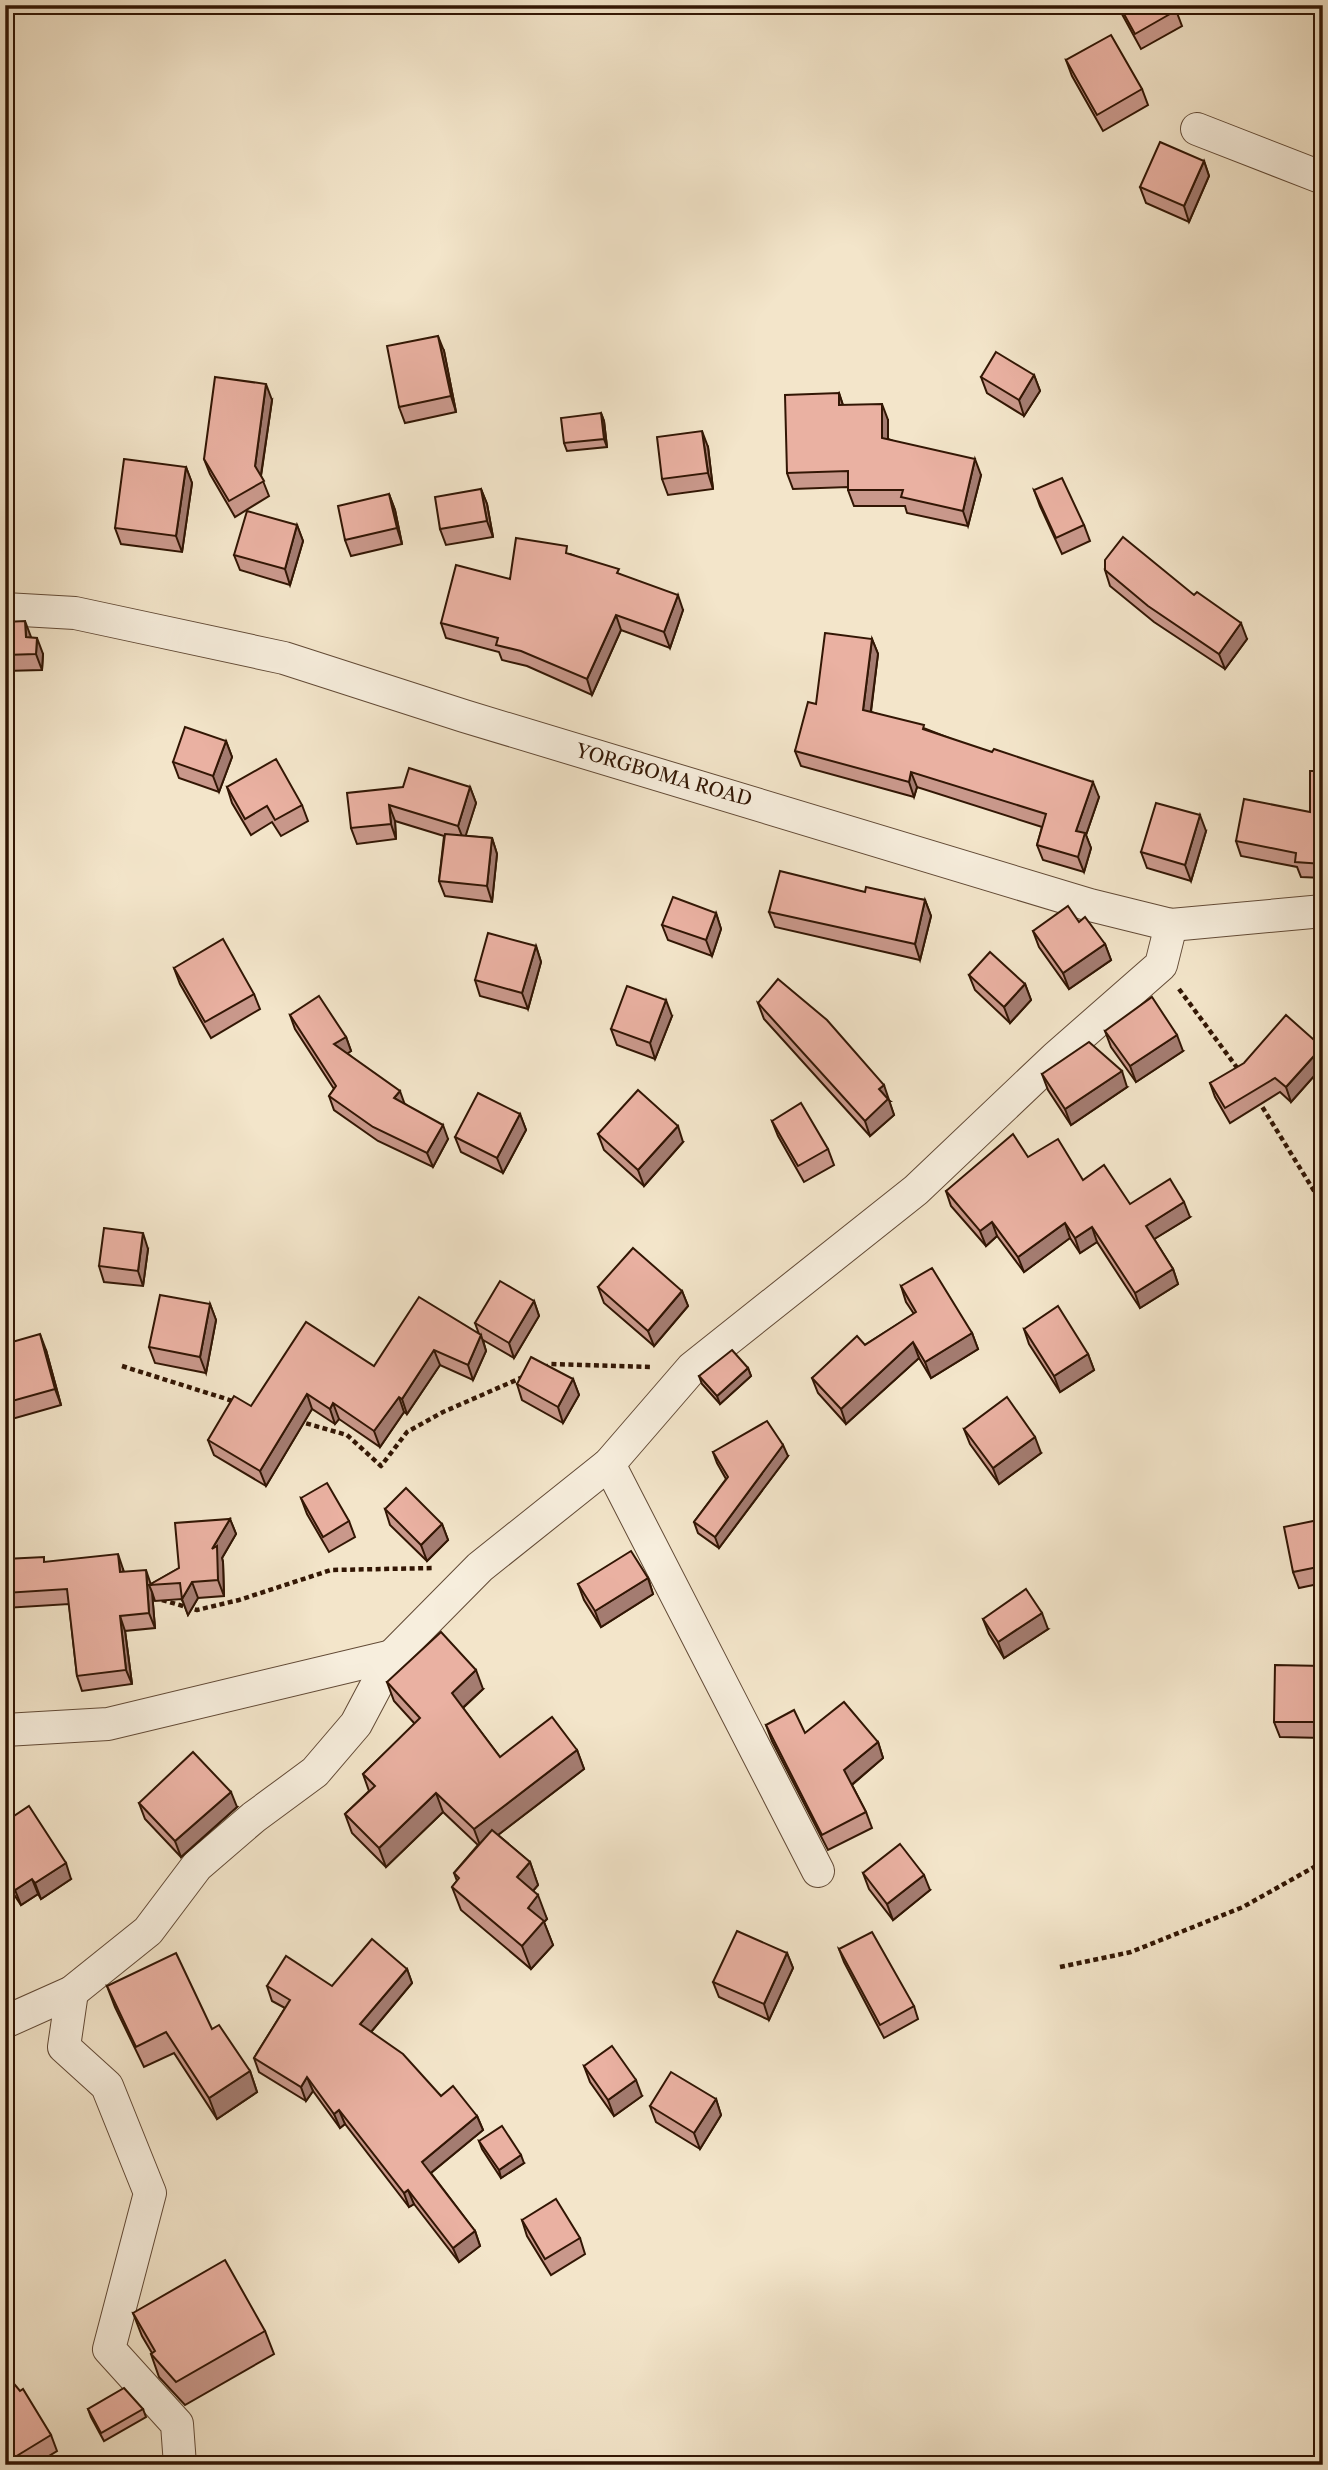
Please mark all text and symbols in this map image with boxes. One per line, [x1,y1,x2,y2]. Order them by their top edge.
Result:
street label: YORGBOMA ROAD [572,739,755,811]

